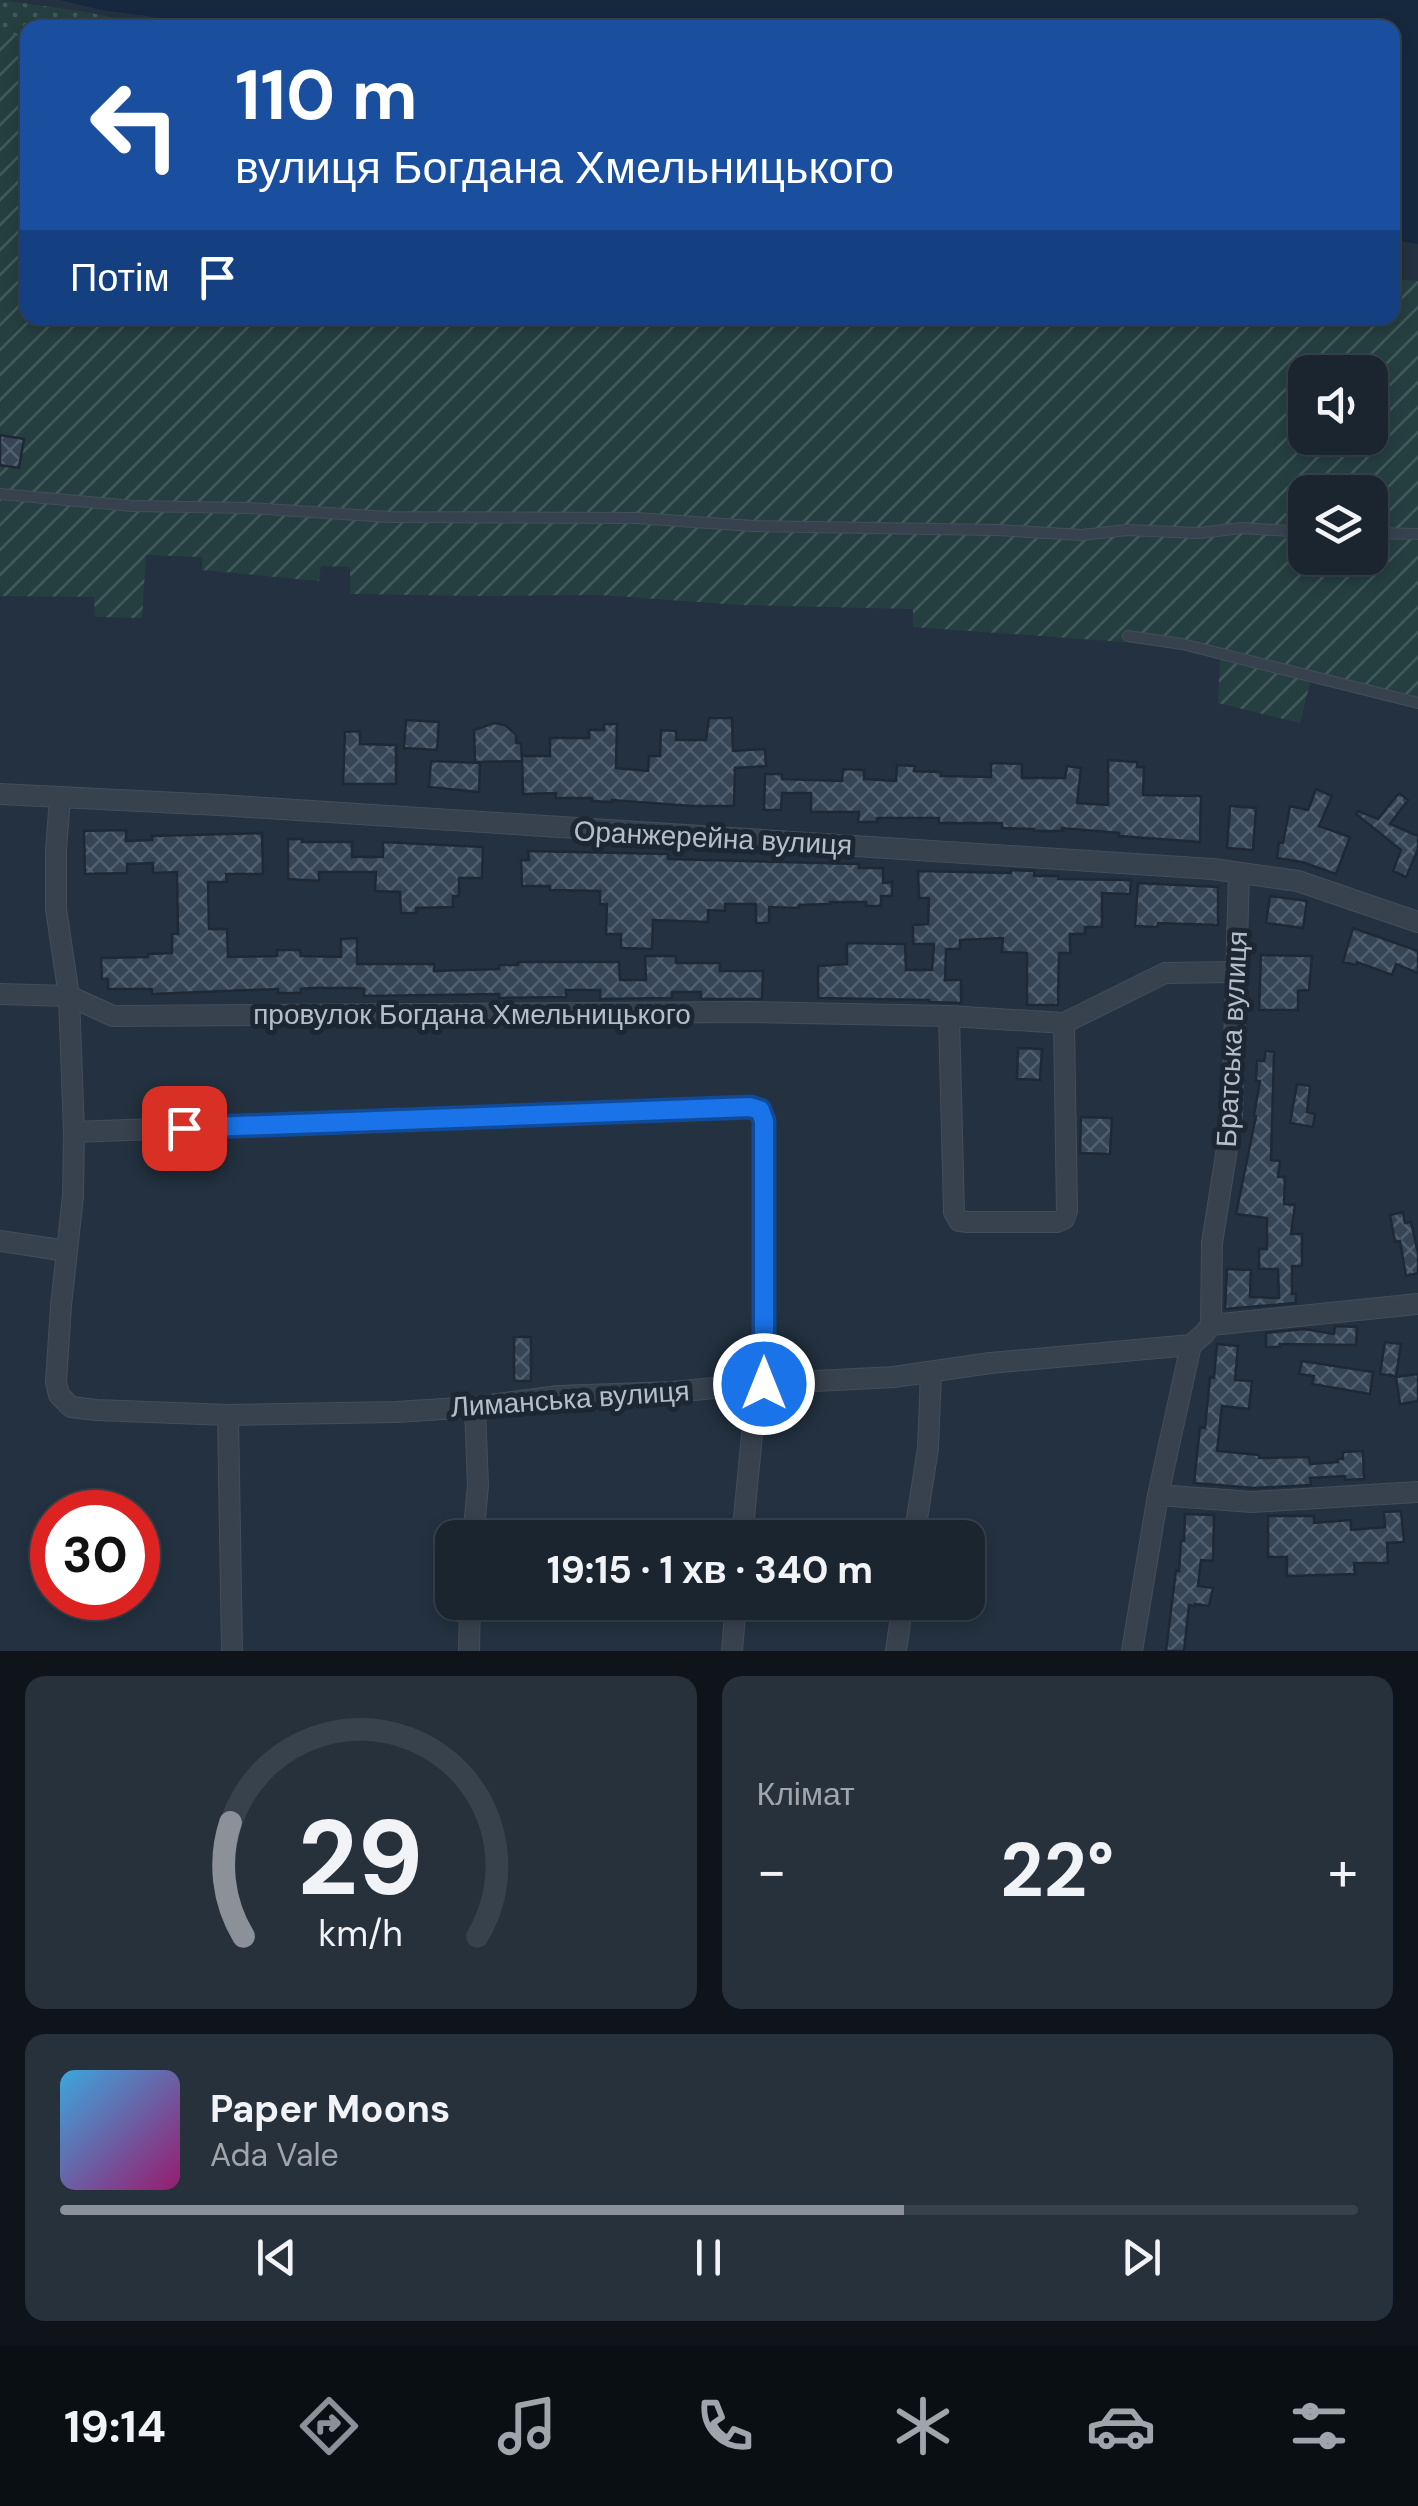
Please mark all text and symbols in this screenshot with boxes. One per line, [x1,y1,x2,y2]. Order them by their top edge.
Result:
text: 110 m [235,50,418,141]
icon: left [70,60,200,190]
text: вулиця Богдана Хмельницького [235,138,894,197]
icon: arrive [190,250,245,305]
text: Потім [70,253,170,303]
map controls [1288,355,1388,575]
button: sound [1288,355,1388,455]
button: layers [1288,475,1388,575]
street label: Оранжерейна вулиця [573,812,853,864]
street label: Братська вулиця [1208,930,1256,1148]
street label: провулок Богдана Хмельницького [253,996,691,1033]
pin [142,1086,227,1171]
icon: arrive [157,1101,212,1156]
position arrow [712,1332,816,1436]
street label: Лиманська вулиця [449,1372,691,1426]
speed limit sign: 30 [30,1490,160,1620]
text: 19:15 · 1 хв · 340 m [547,1545,873,1595]
text: Клімат [757,1773,855,1815]
text: 29 [298,1791,424,1926]
text: 22° [1000,1822,1114,1919]
text: − [757,1835,787,1907]
text: + [1328,1835,1358,1907]
text: km/h [319,1911,403,1957]
text: Paper Moons [210,2084,450,2134]
text: Ada Vale [210,2134,339,2176]
icon: previous [249,2230,304,2285]
icon: pause [681,2230,736,2285]
icon: next [1114,2230,1169,2285]
icon: directions [294,2391,364,2461]
icon: music [492,2391,562,2461]
icon: phone [690,2391,760,2461]
icon: climate [888,2391,958,2461]
icon: car [1086,2391,1156,2461]
icon: filters [1284,2391,1354,2461]
text: 19:14 [64,2397,166,2456]

